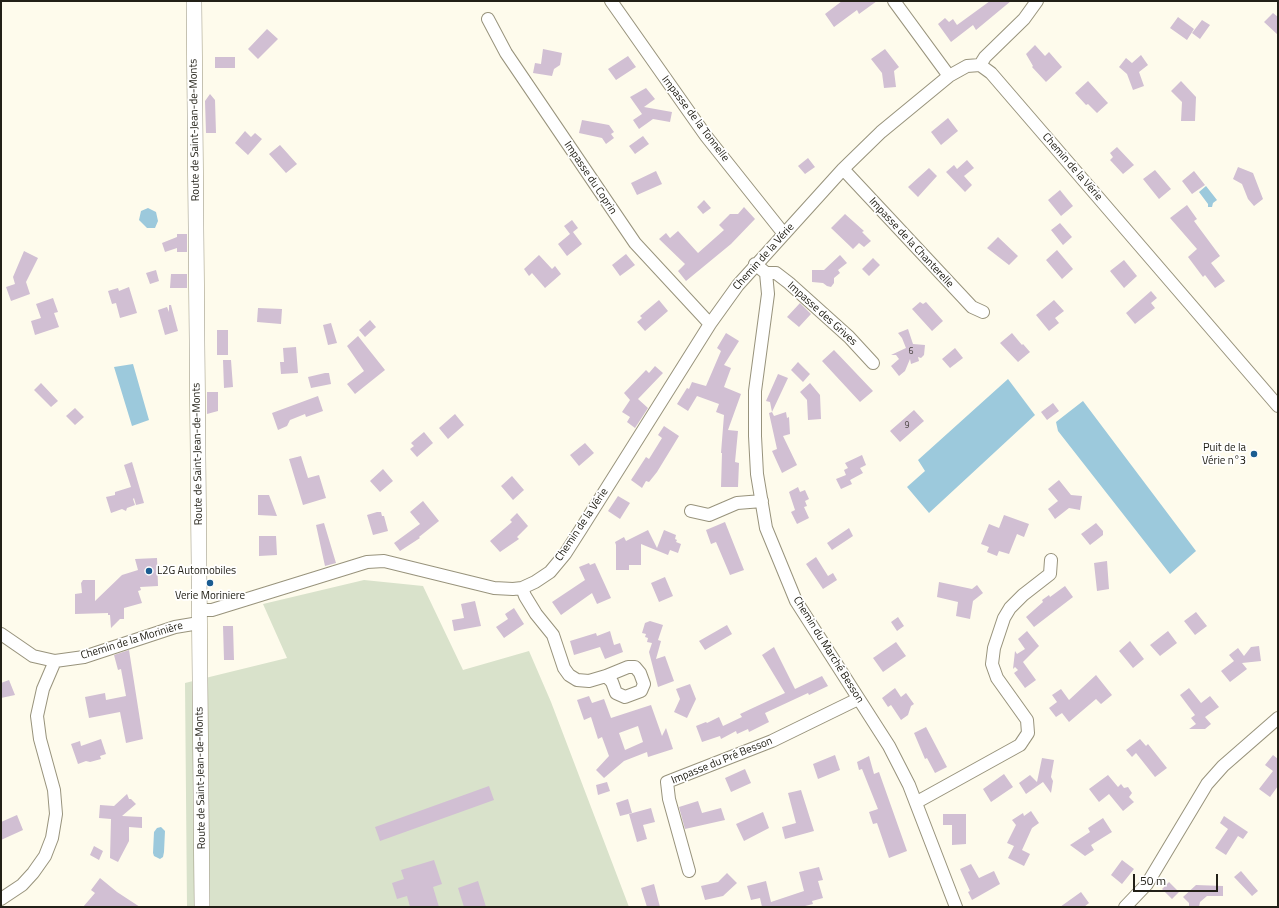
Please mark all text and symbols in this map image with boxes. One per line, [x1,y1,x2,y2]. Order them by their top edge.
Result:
street label: Route de Saint-Jean-de-Monts [187,59,203,201]
street label: Impasse de la Tonnelle [658,73,732,165]
street label: Chemin de la Vérie [1039,131,1105,203]
street label: Impasse du Coprin [561,139,619,217]
street label: Impasse de la Chanterelle [866,195,956,291]
street label: Chemin de la Vérie [731,221,797,293]
street label: Impasse des Grives [784,279,860,349]
house number: 6 [908,347,914,357]
street label: Route de Saint-Jean-de-Monts [190,383,206,525]
house number: 9 [904,421,910,431]
place label: Puit de la Vérie n°3 [1202,441,1246,467]
marker: Puit de la Vérie n°3 [1249,449,1259,459]
street label: Chemin de la Vérie [553,486,611,564]
place label: L2G Automobiles [157,564,236,578]
marker: L2G Automobiles [144,566,154,576]
marker: Verie Moriniere [205,578,215,588]
place label: Verie Moriniere [175,589,245,603]
street label: Chemin du Marché Besson [790,594,866,706]
street label: Chemin de la Morinière [79,619,185,663]
street label: Route de Saint-Jean-de-Monts [193,707,209,849]
street label: Impasse du Pré Besson [669,735,775,787]
scale bar [1135,866,1220,892]
text: 50 m [1140,871,1166,890]

